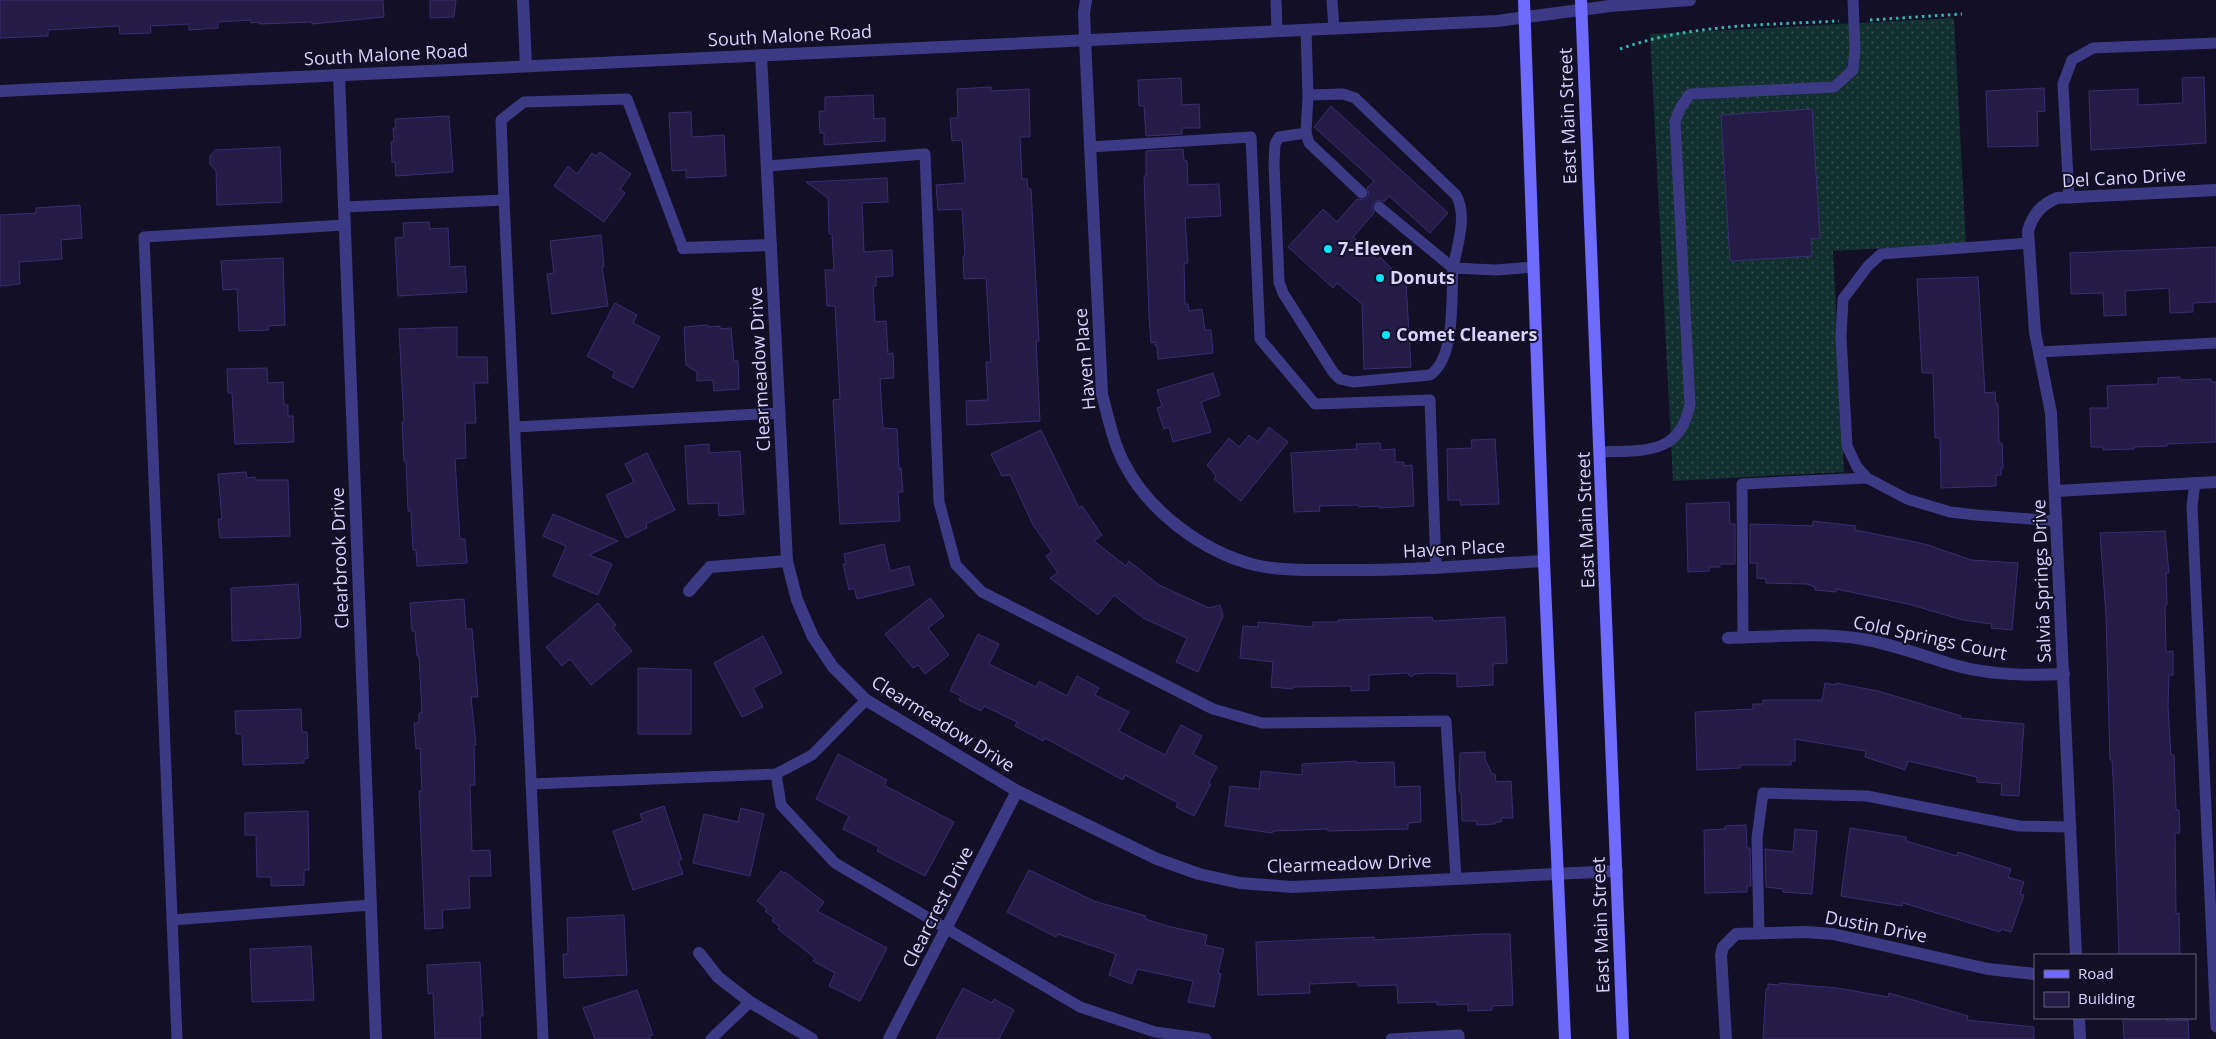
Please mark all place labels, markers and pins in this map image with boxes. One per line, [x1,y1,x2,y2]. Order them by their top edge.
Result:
place label: 7-Eleven [1338,236,1413,260]
marker: 7-Eleven [1322,243,1334,255]
place label: Donuts [1390,265,1455,289]
marker: Donuts [1374,272,1386,284]
place label: Comet Cleaners [1396,322,1538,346]
marker: Comet Cleaners [1380,329,1392,341]

